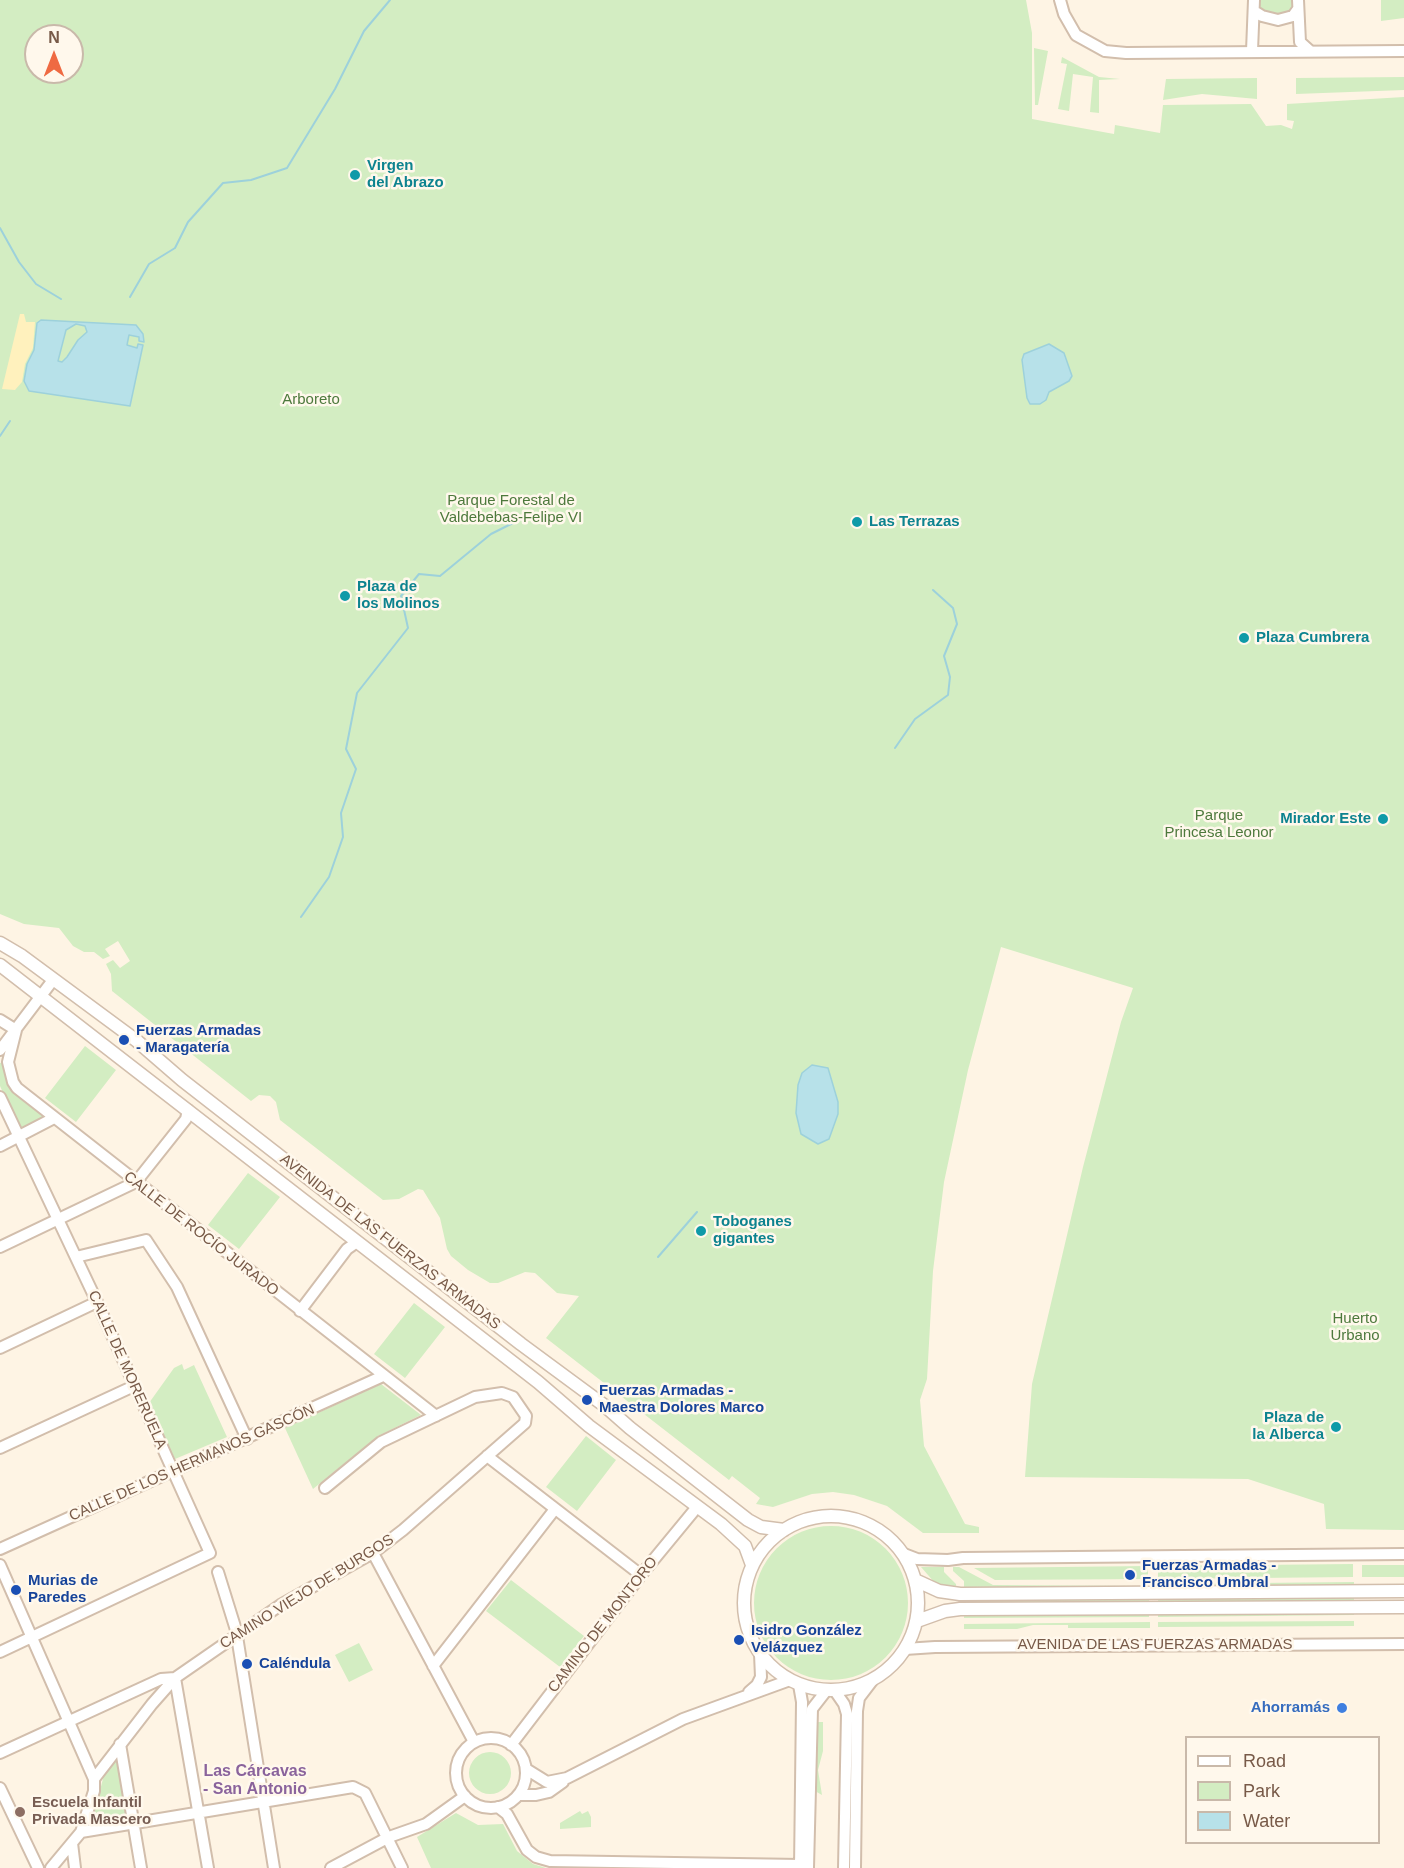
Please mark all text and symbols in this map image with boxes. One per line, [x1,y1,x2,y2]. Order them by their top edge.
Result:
north arrow [24,24,84,84]
text: N [48,29,60,46]
place label: Virgen del Abrazo [367,157,444,192]
marker: Virgen del Abrazo [348,168,362,182]
park label: Arboreto [282,391,340,409]
park label: Parque Forestal de Valdebebas-Felipe VI [440,492,582,527]
place label: Las Terrazas [869,513,960,531]
marker: Las Terrazas [850,515,864,529]
place label: Plaza de los Molinos [357,578,440,613]
marker: Plaza de los Molinos [338,589,352,603]
place label: Plaza Cumbrera [1256,629,1369,647]
marker: Plaza Cumbrera [1237,631,1251,645]
park label: Parque Princesa Leonor [1164,807,1274,842]
place label: Mirador Este [1280,810,1371,828]
marker: Mirador Este [1376,812,1390,826]
place label: Fuerzas Armadas - Maragatería [136,1022,261,1057]
marker: Fuerzas Armadas - Maragatería [117,1033,131,1047]
street label: AVENIDA DE LAS FUERZAS ARMADAS [276,1150,504,1334]
street label: CALLE DE ROCÍO JURADO [120,1168,282,1300]
place label: Toboganes gigantes [713,1213,792,1248]
marker: Toboganes gigantes [694,1224,708,1238]
street label: CALLE DE MORERUELA [84,1288,170,1452]
park label: Huerto Urbano [1330,1310,1380,1345]
place label: Fuerzas Armadas - Maestra Dolores Marco [599,1382,764,1417]
marker: Fuerzas Armadas - Maestra Dolores Marco [580,1393,594,1407]
street label: CALLE DE LOS HERMANOS GASCÓN [67,1401,317,1525]
place label: Plaza de la Alberca [1252,1409,1324,1444]
marker: Plaza de la Alberca [1329,1420,1343,1434]
street label: CAMINO VIEJO DE BURGOS [217,1531,397,1653]
street label: CAMINO DE MONTORO [544,1554,662,1696]
place label: Fuerzas Armadas - Francisco Umbral [1142,1557,1276,1592]
marker: Fuerzas Armadas - Francisco Umbral [1123,1568,1137,1582]
place label: Murias de Paredes [28,1572,98,1607]
marker: Murias de Paredes [9,1583,23,1597]
place label: Isidro González Velázquez [751,1622,862,1657]
marker: Isidro González Velázquez [732,1633,746,1647]
street label: AVENIDA DE LAS FUERZAS ARMADAS [1018,1636,1292,1654]
place label: Caléndula [259,1655,331,1673]
marker: Caléndula [240,1657,254,1671]
place label: Ahorramás [1251,1699,1330,1717]
marker: Ahorramás [1335,1701,1349,1715]
legend [1185,1736,1380,1844]
text: Road [1243,1751,1286,1771]
district label: Las Cárcavas - San Antonio [203,1762,307,1800]
text: Park [1243,1781,1280,1801]
place label: Escuela Infantil Privada Mascero [32,1794,151,1829]
marker: Escuela Infantil Privada Mascero [13,1805,27,1819]
text: Water [1243,1811,1290,1831]

